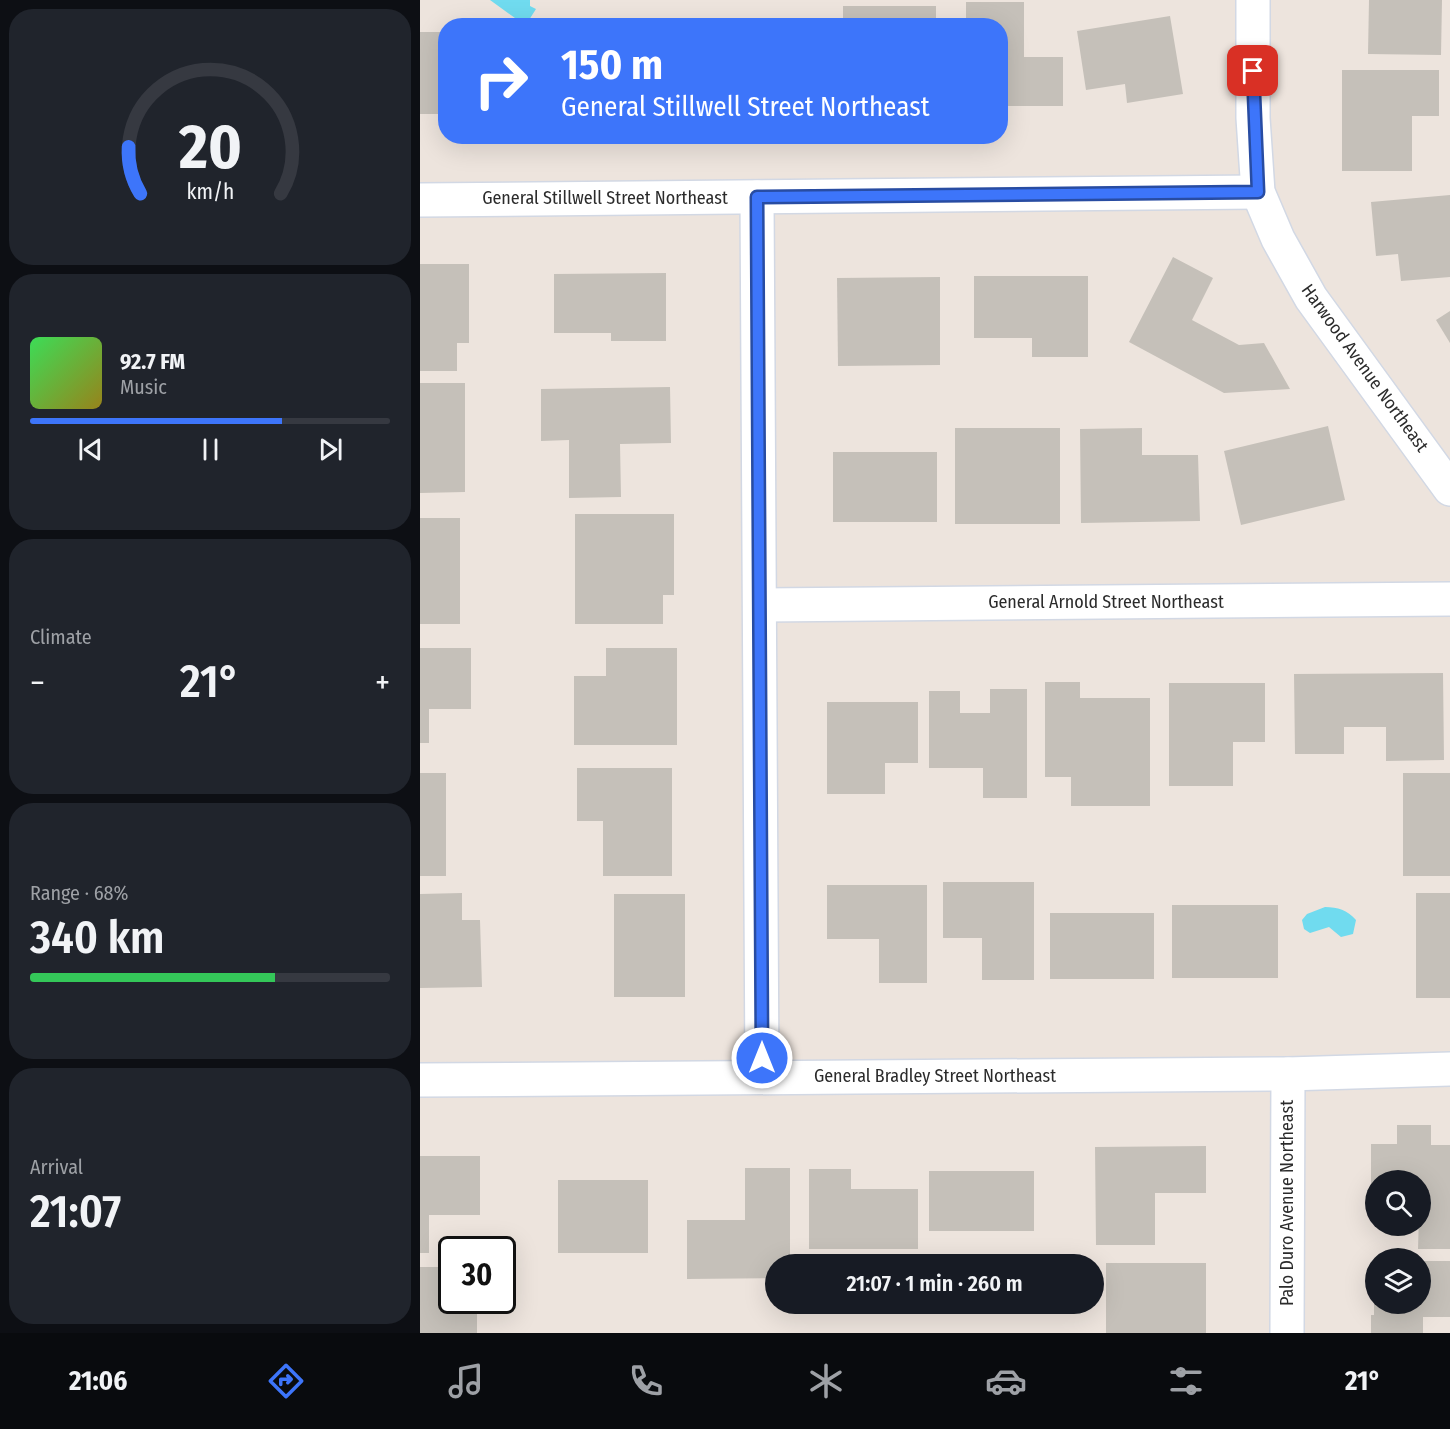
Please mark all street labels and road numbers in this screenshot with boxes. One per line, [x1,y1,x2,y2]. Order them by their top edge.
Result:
street label: General Stillwell Street Northeast [482,187,728,209]
street label: Harwood Avenue Northeast [1297,280,1433,456]
street label: General Arnold Street Northeast [988,591,1224,613]
street label: General Bradley Street Northeast [814,1065,1056,1087]
street label: Palo Duro Avenue Northeast [1276,1100,1298,1306]

